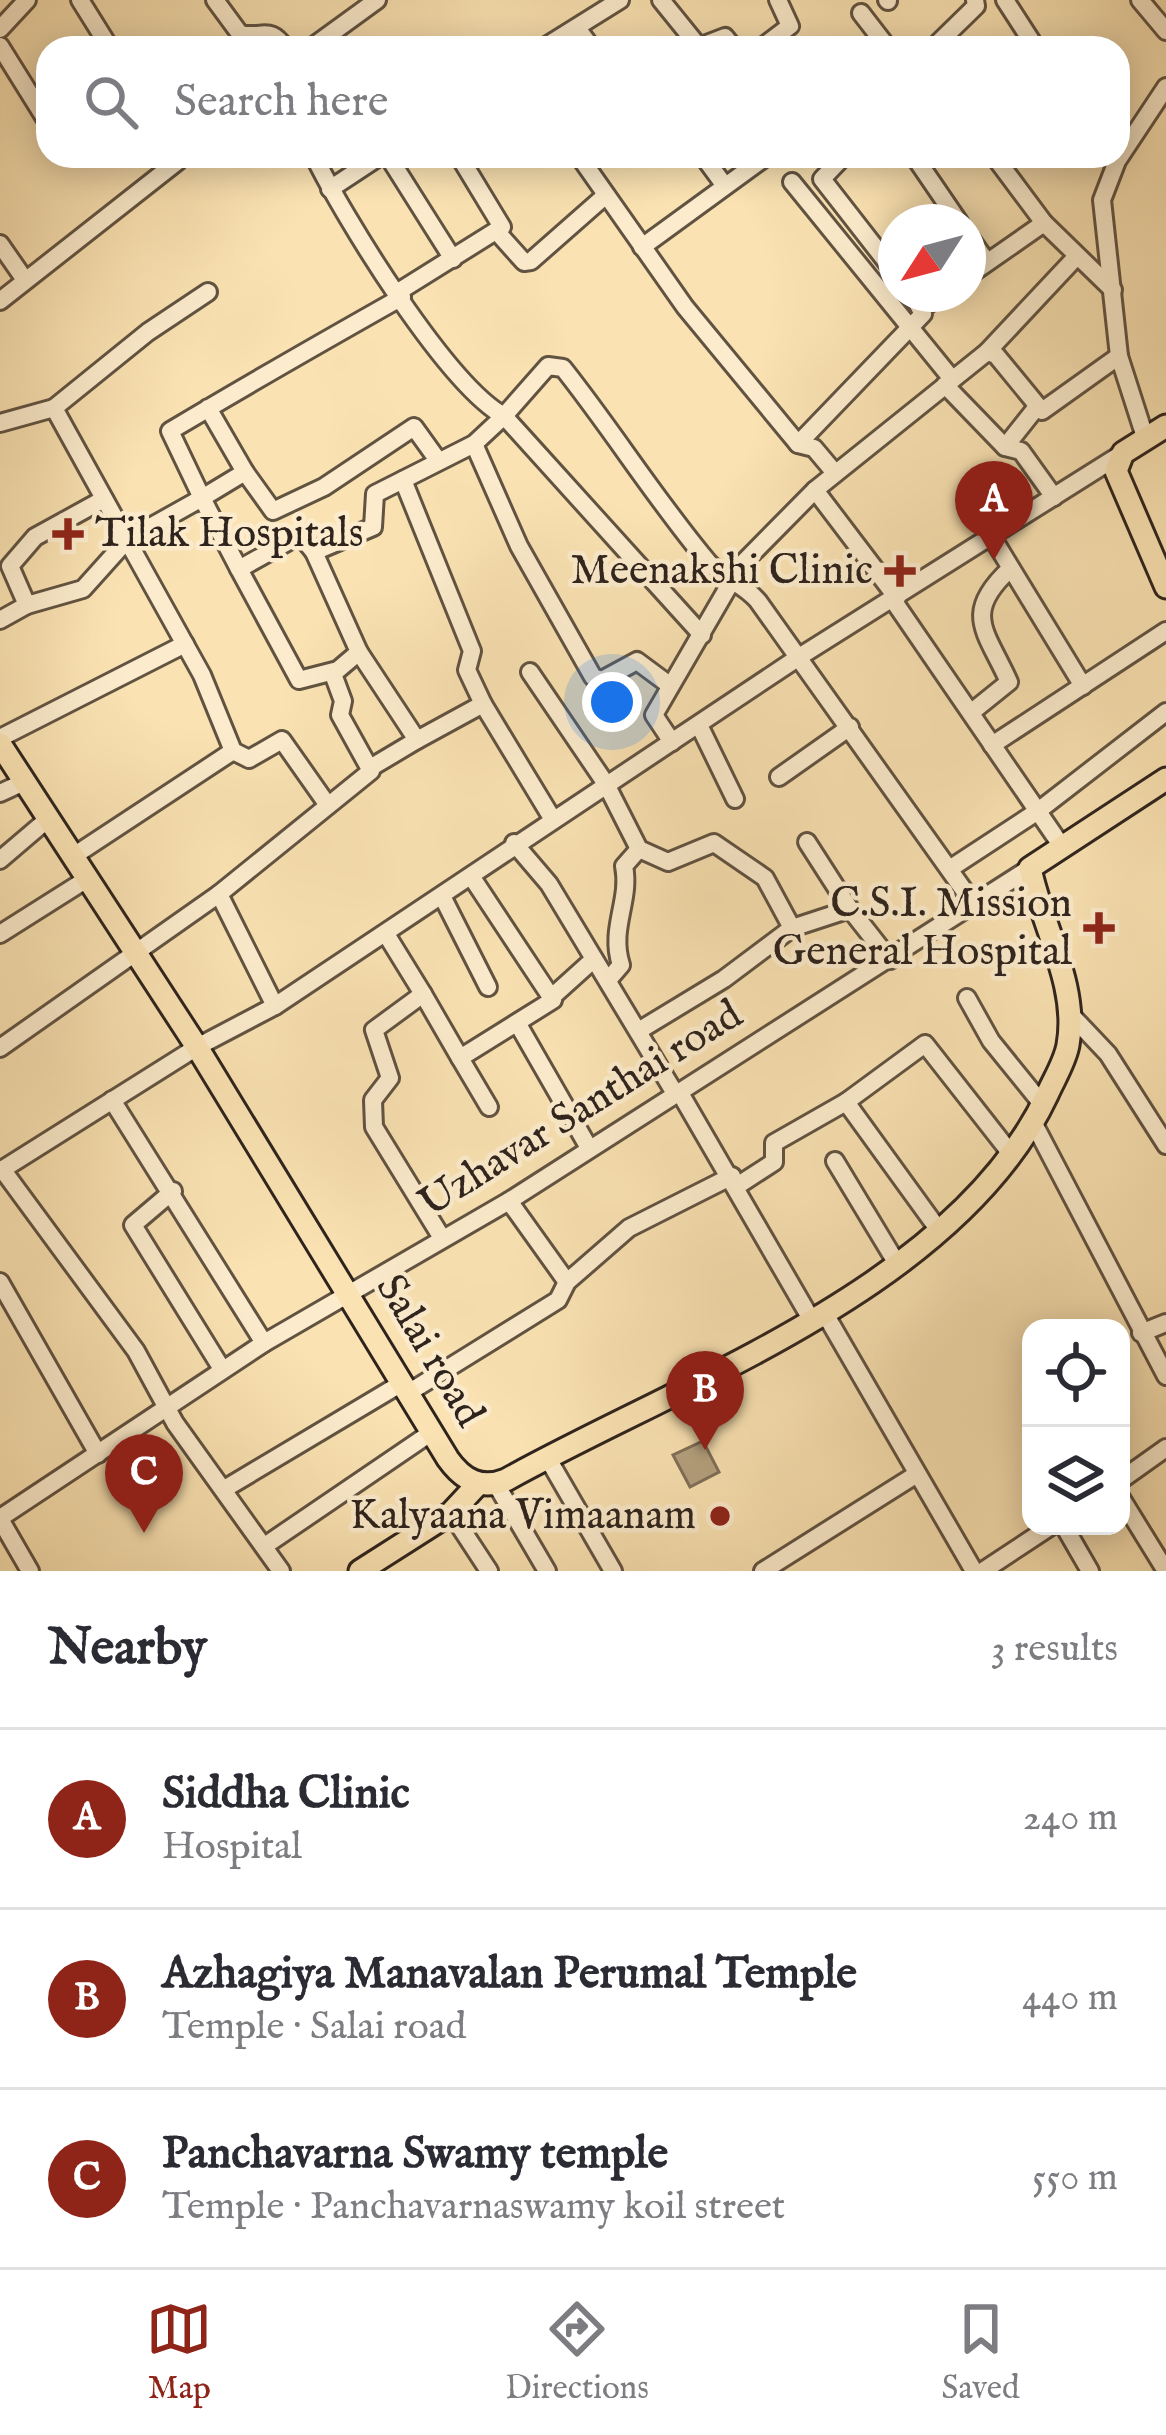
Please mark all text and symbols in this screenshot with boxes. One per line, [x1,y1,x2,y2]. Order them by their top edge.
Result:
search box [36,36,1130,168]
icon: search [78,69,144,135]
text: Search here [174,74,388,131]
north arrow [878,204,986,312]
pin: A [955,461,1033,560]
place label: Tilak Hospitals [95,508,363,561]
marker: Tilak Hospitals [52,518,84,550]
place label: Meenakshi Clinic [571,545,873,598]
marker: Meenakshi Clinic [884,555,916,587]
your location [582,672,642,732]
place label: C.S.I. Mission General Hospital [773,878,1072,979]
marker: C.S.I. Mission General Hospital [1083,912,1115,944]
street label: Uzhavar Santhai road [410,989,753,1231]
street label: Salai road [363,1265,495,1437]
map controls [1022,1319,1130,1535]
button: locate [1022,1319,1130,1427]
pin: B [666,1351,744,1450]
button: layers [1022,1427,1130,1535]
pin: C [105,1434,183,1533]
place label: Kalyaana Vimaanam [350,1490,696,1543]
marker: Kalyaana Vimaanam [707,1503,733,1529]
text: Nearby [48,1617,207,1682]
text: 3 results [991,1625,1118,1674]
text: Siddha Clinic [162,1766,410,1823]
text: A [74,1794,100,1843]
text: 240 m [1023,1794,1118,1843]
text: Hospital [162,1823,302,1872]
text: Azhagiya Manavalan Perumal Temple [162,1946,857,2003]
text: B [74,1974,100,2023]
text: 440 m [1022,1974,1118,2023]
text: Temple · Salai road [162,2003,466,2052]
text: Panchavarna Swamy temple [162,2126,668,2183]
text: C [73,2154,101,2203]
text: 550 m [1032,2154,1118,2203]
text: Temple · Panchavarnaswamy koil street [162,2183,785,2232]
tab: Map [146,2296,212,2410]
tab: Directions [505,2296,649,2410]
tab: Saved [942,2296,1020,2410]

